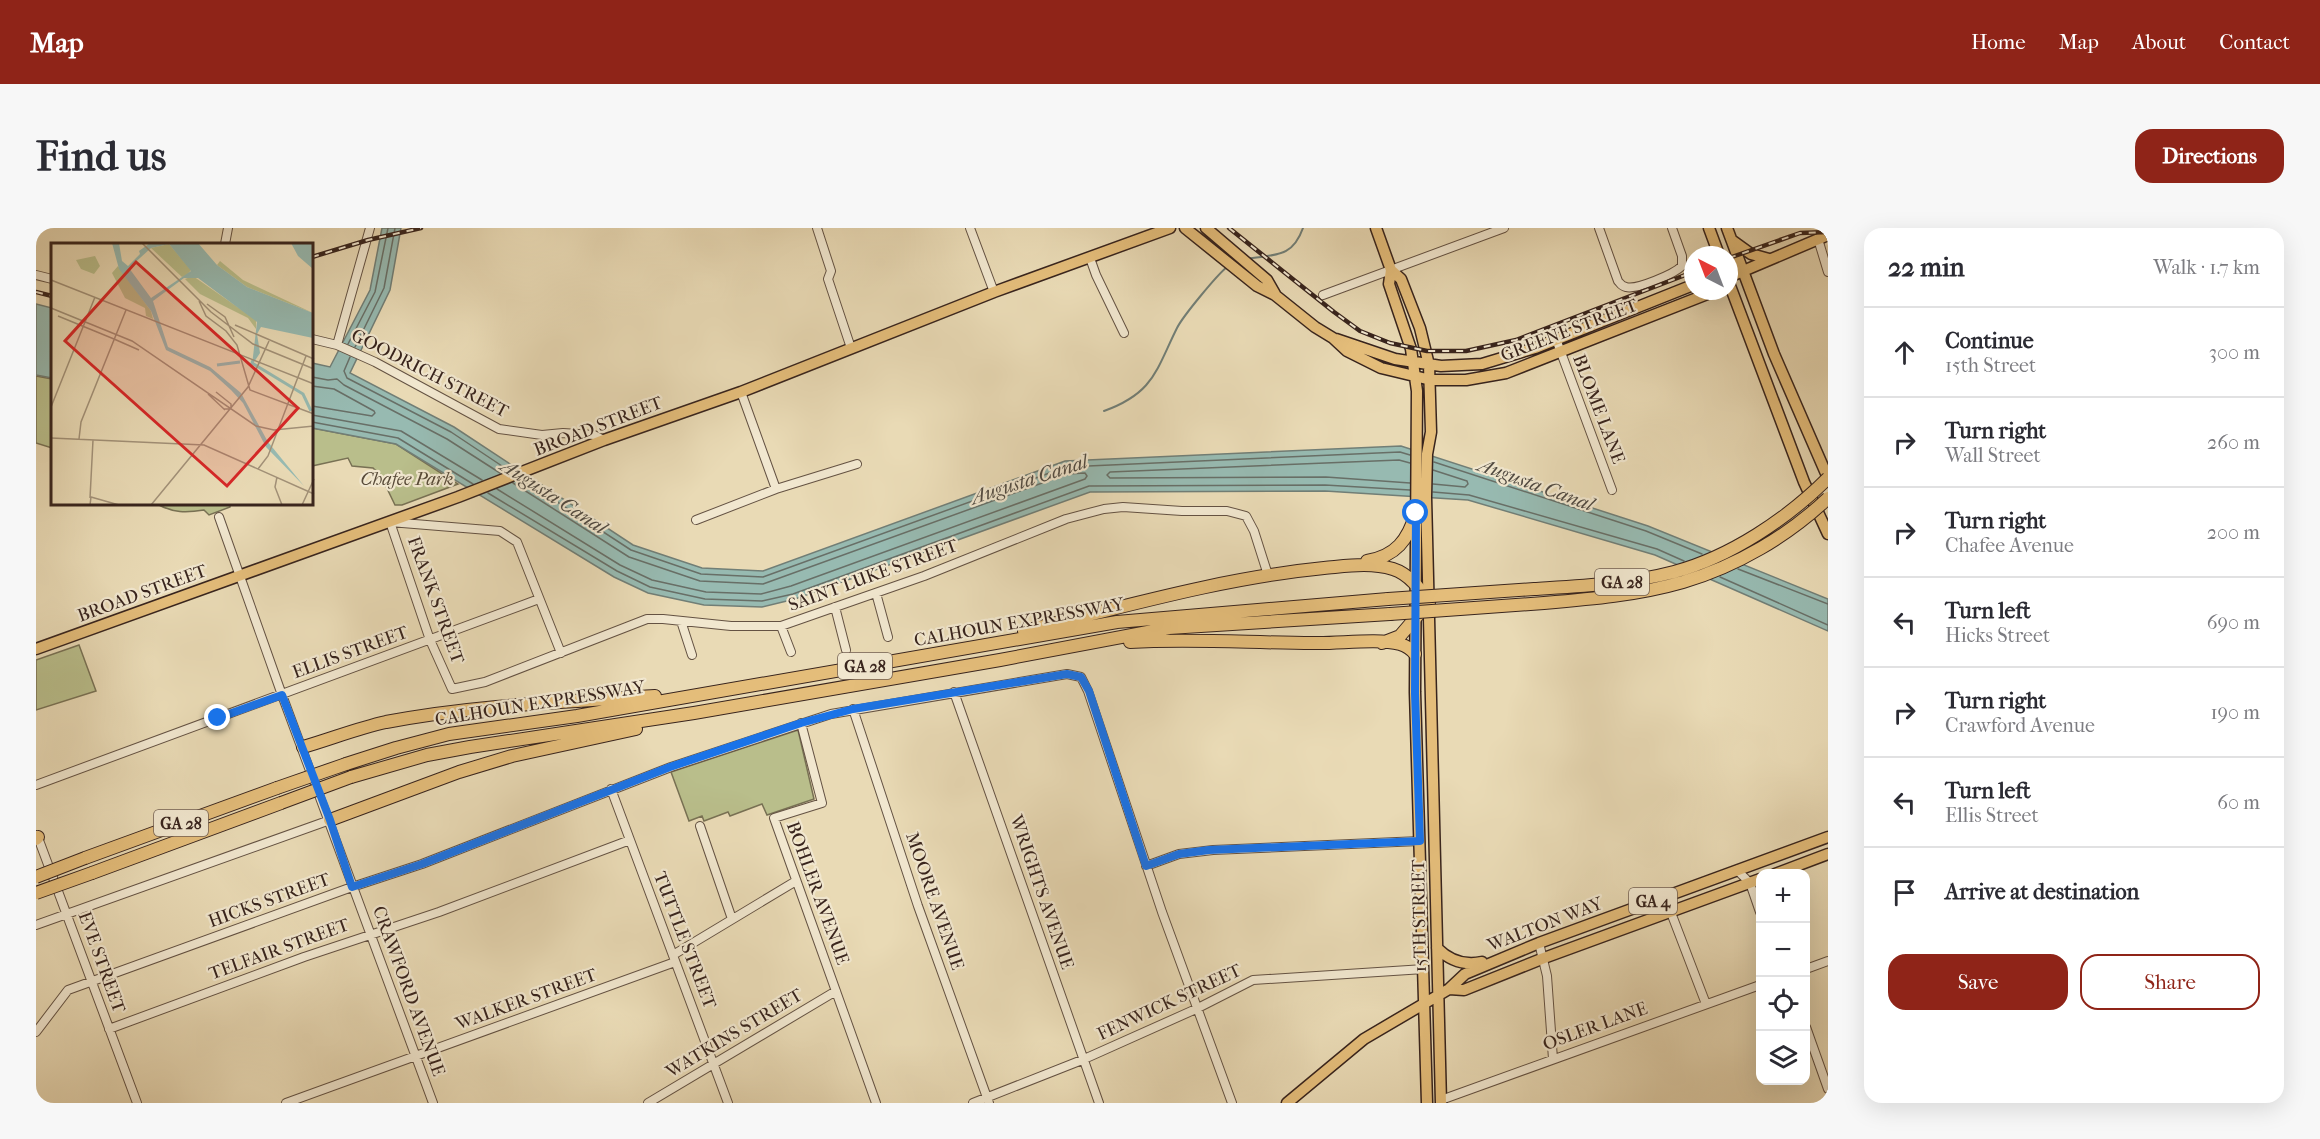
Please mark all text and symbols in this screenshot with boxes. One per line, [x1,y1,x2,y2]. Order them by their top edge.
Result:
text: Map [30,26,84,59]
text: Home [1971,30,2026,54]
text: Map [2059,30,2099,54]
text: About [2132,30,2186,54]
text: Contact [2219,30,2290,54]
button: Directions [2135,129,2284,183]
text: Find us [36,132,166,181]
inset map [51,243,314,506]
north arrow [1684,246,1738,300]
text: 22 min [1888,252,1965,283]
text: Walk · 1.7 km [2153,256,2260,279]
street label: GREENE STREET [1498,294,1641,366]
street label: GOODRICH STREET [348,325,513,423]
text: Continue [1945,328,2034,354]
icon: ahead [1888,336,1921,369]
text: 300 m [2209,341,2260,364]
street label: BLOME LANE [1568,352,1629,467]
text: 15th Street [1945,354,2036,377]
street label: BROAD STREET [531,392,666,461]
text: Turn right [1945,418,2046,444]
icon: right [1888,426,1921,459]
text: 260 m [2207,431,2260,454]
text: Wall Street [1945,444,2041,467]
water label: Augusta Canal [965,449,1092,510]
water label: Augusta Canal [494,452,613,540]
water label: Augusta Canal [1472,452,1599,517]
park label: Chafee Park [360,469,454,490]
route start [1402,499,1428,525]
text: Turn right [1945,508,2046,534]
icon: right [1888,516,1921,549]
text: 200 m [2207,521,2260,544]
street label: FRANK STREET [403,534,469,667]
text: Chafee Avenue [1945,534,2074,557]
street label: SAINT LUKE STREET [786,535,962,616]
street label: BROAD STREET [75,560,210,627]
road number: GA 28 [1595,569,1649,595]
street label: CALHOUN EXPRESSWAY [913,594,1126,651]
text: Turn left [1945,598,2031,624]
icon: left [1888,606,1921,639]
text: 690 m [2207,611,2260,634]
street label: ELLIS STREET [290,622,412,683]
text: Hicks Street [1945,624,2050,647]
road number: GA 28 [838,653,892,679]
street label: CALHOUN EXPRESSWAY [433,676,647,730]
text: Turn right [1945,688,2046,714]
icon: right [1888,696,1921,729]
text: 190 m [2210,701,2260,724]
route end [204,704,230,730]
text: Crawford Avenue [1945,714,2095,737]
text: Turn left [1945,778,2031,804]
icon: left [1888,786,1921,819]
text: 60 m [2217,791,2260,814]
text: Ellis Street [1945,804,2039,827]
road number: GA 28 [154,810,208,836]
street label: WRIGHTS AVENUE [1005,811,1078,972]
street label: BOHLER AVENUE [782,819,853,968]
street label: MOORE AVENUE [901,829,968,973]
street label: 15TH STREET [1408,858,1431,973]
street label: HICKS STREET [205,868,334,932]
street label: TUTTLE STREET [649,869,721,1012]
map controls [1756,869,1810,1085]
button: + [1756,869,1810,923]
icon: arrive [1888,876,1921,909]
text: Arrive at destination [1945,879,2139,905]
road number: GA 4 [1629,888,1677,914]
street label: WALTON WAY [1484,893,1607,956]
street label: CRAWFORD AVENUE [368,903,449,1079]
street label: EVE STREET [74,909,130,1016]
street label: TELFAIR STREET [206,914,353,985]
button: − [1756,923,1810,977]
button: Save [1888,954,2068,1010]
button: Share [2080,954,2260,1010]
street label: FENWICK STREET [1094,960,1245,1045]
street label: WALKER STREET [452,964,600,1035]
button: locate [1756,977,1810,1031]
street label: WATKINS STREET [661,984,807,1083]
street label: OSLER LANE [1540,998,1650,1055]
button: layers [1756,1031,1810,1085]

